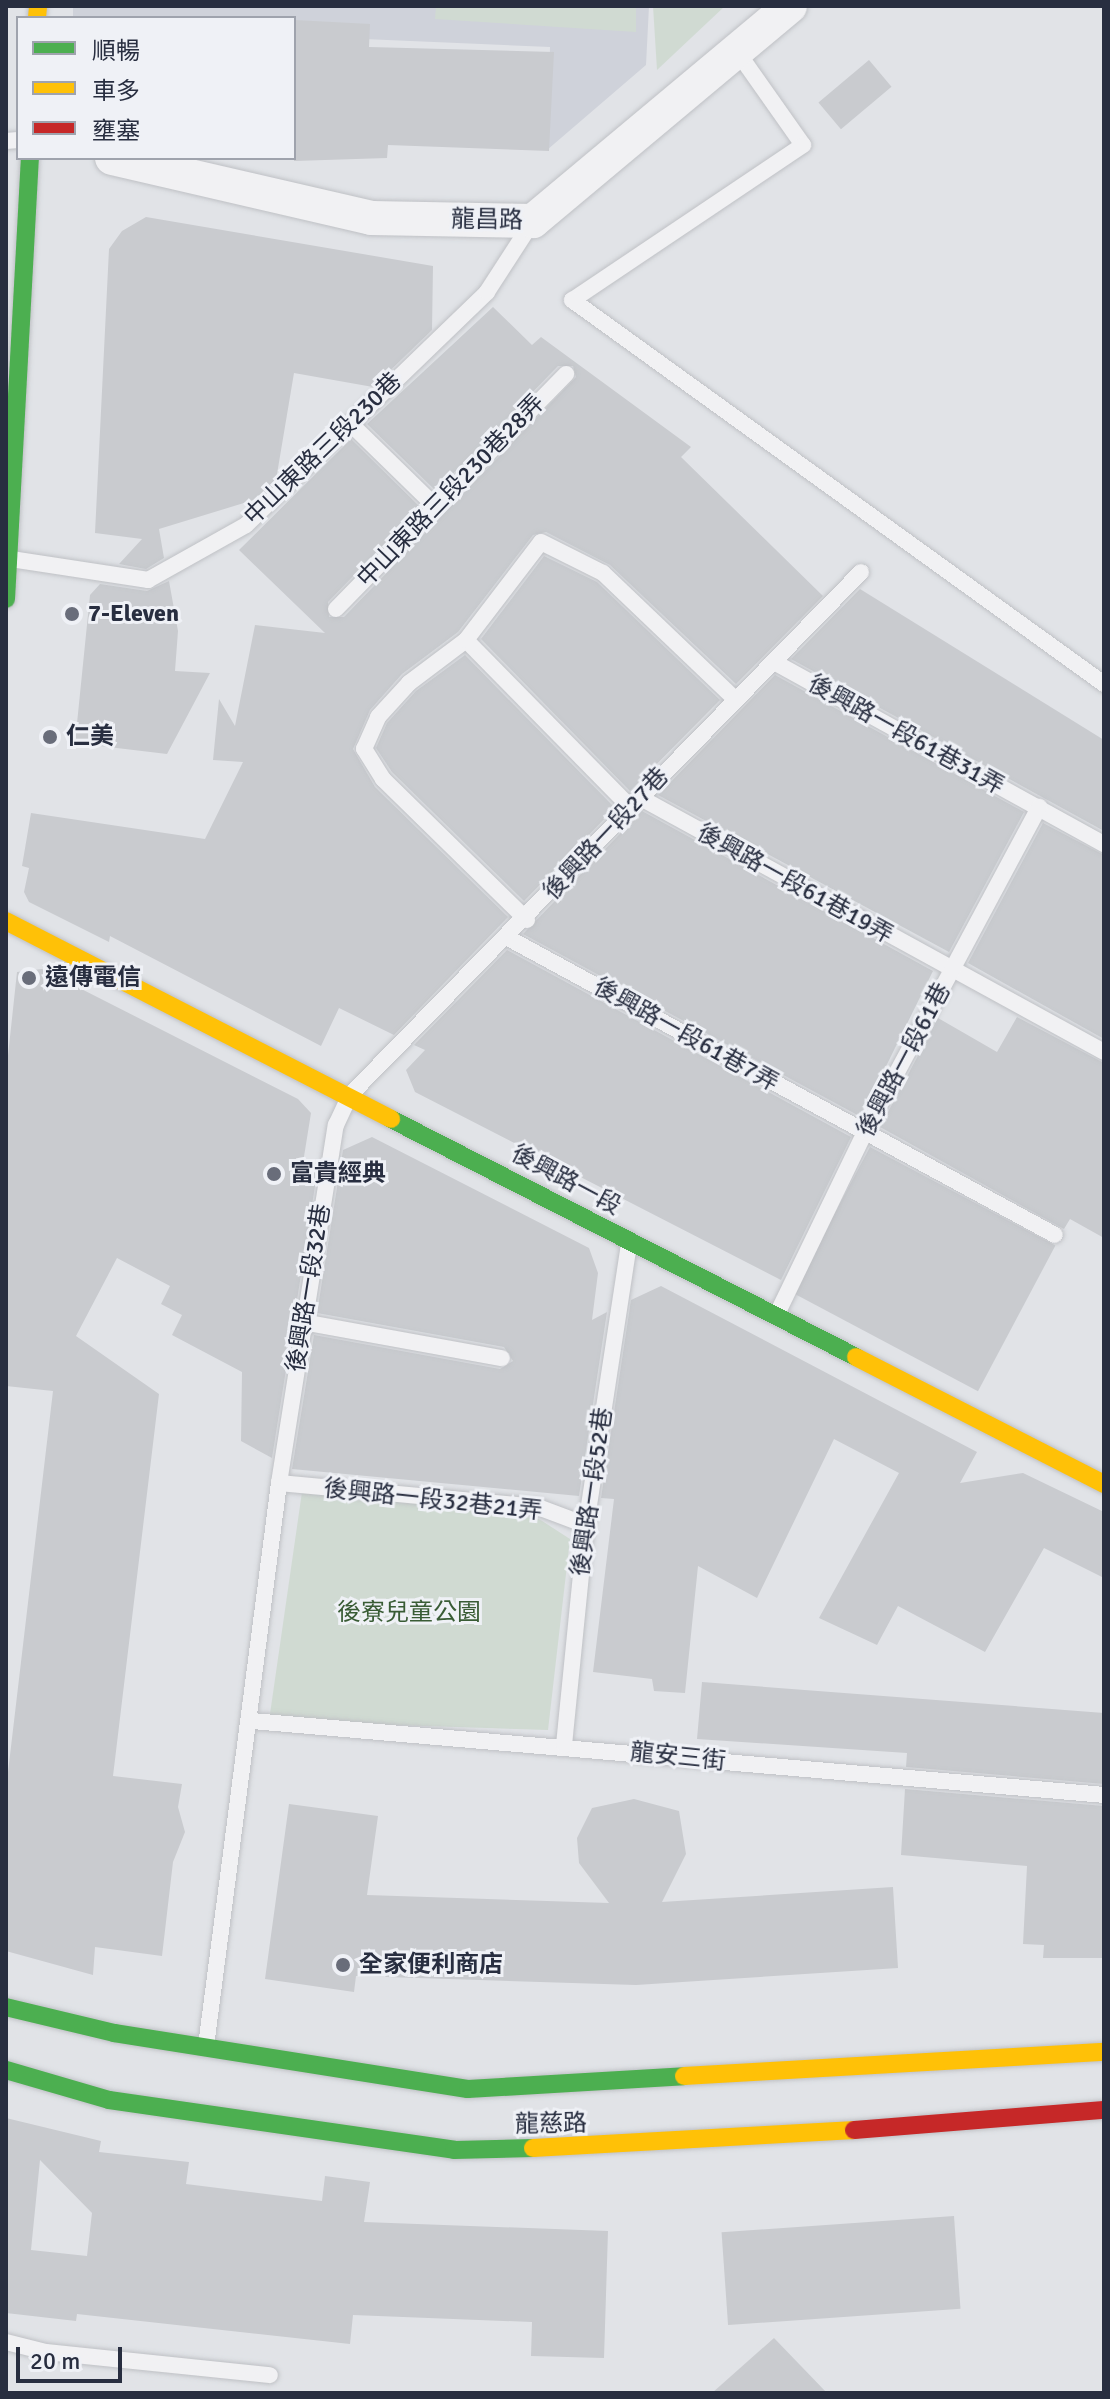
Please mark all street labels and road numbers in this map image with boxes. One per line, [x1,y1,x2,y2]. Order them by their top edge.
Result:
street label: 龍昌路 [451,205,523,235]
street label: 中山東路三段230巷 [239,367,407,531]
street label: 中山東路三段230巷28弄 [351,389,551,593]
street label: 後興路一段61巷31弄 [803,669,1009,801]
street label: 後興路一段27巷 [538,762,674,906]
street label: 後興路一段61巷19弄 [692,818,898,950]
street label: 後興路一段61巷7弄 [589,972,783,1098]
street label: 後興路一段61巷 [851,978,957,1142]
street label: 後興路一段 [506,1139,626,1221]
street label: 後興路一段32巷 [281,1202,337,1374]
street label: 後興路一段52巷 [566,1406,618,1578]
street label: 後興路一段32巷21弄 [322,1474,544,1526]
street label: 龍安三街 [629,1738,727,1776]
street label: 龍慈路 [515,2109,587,2139]

